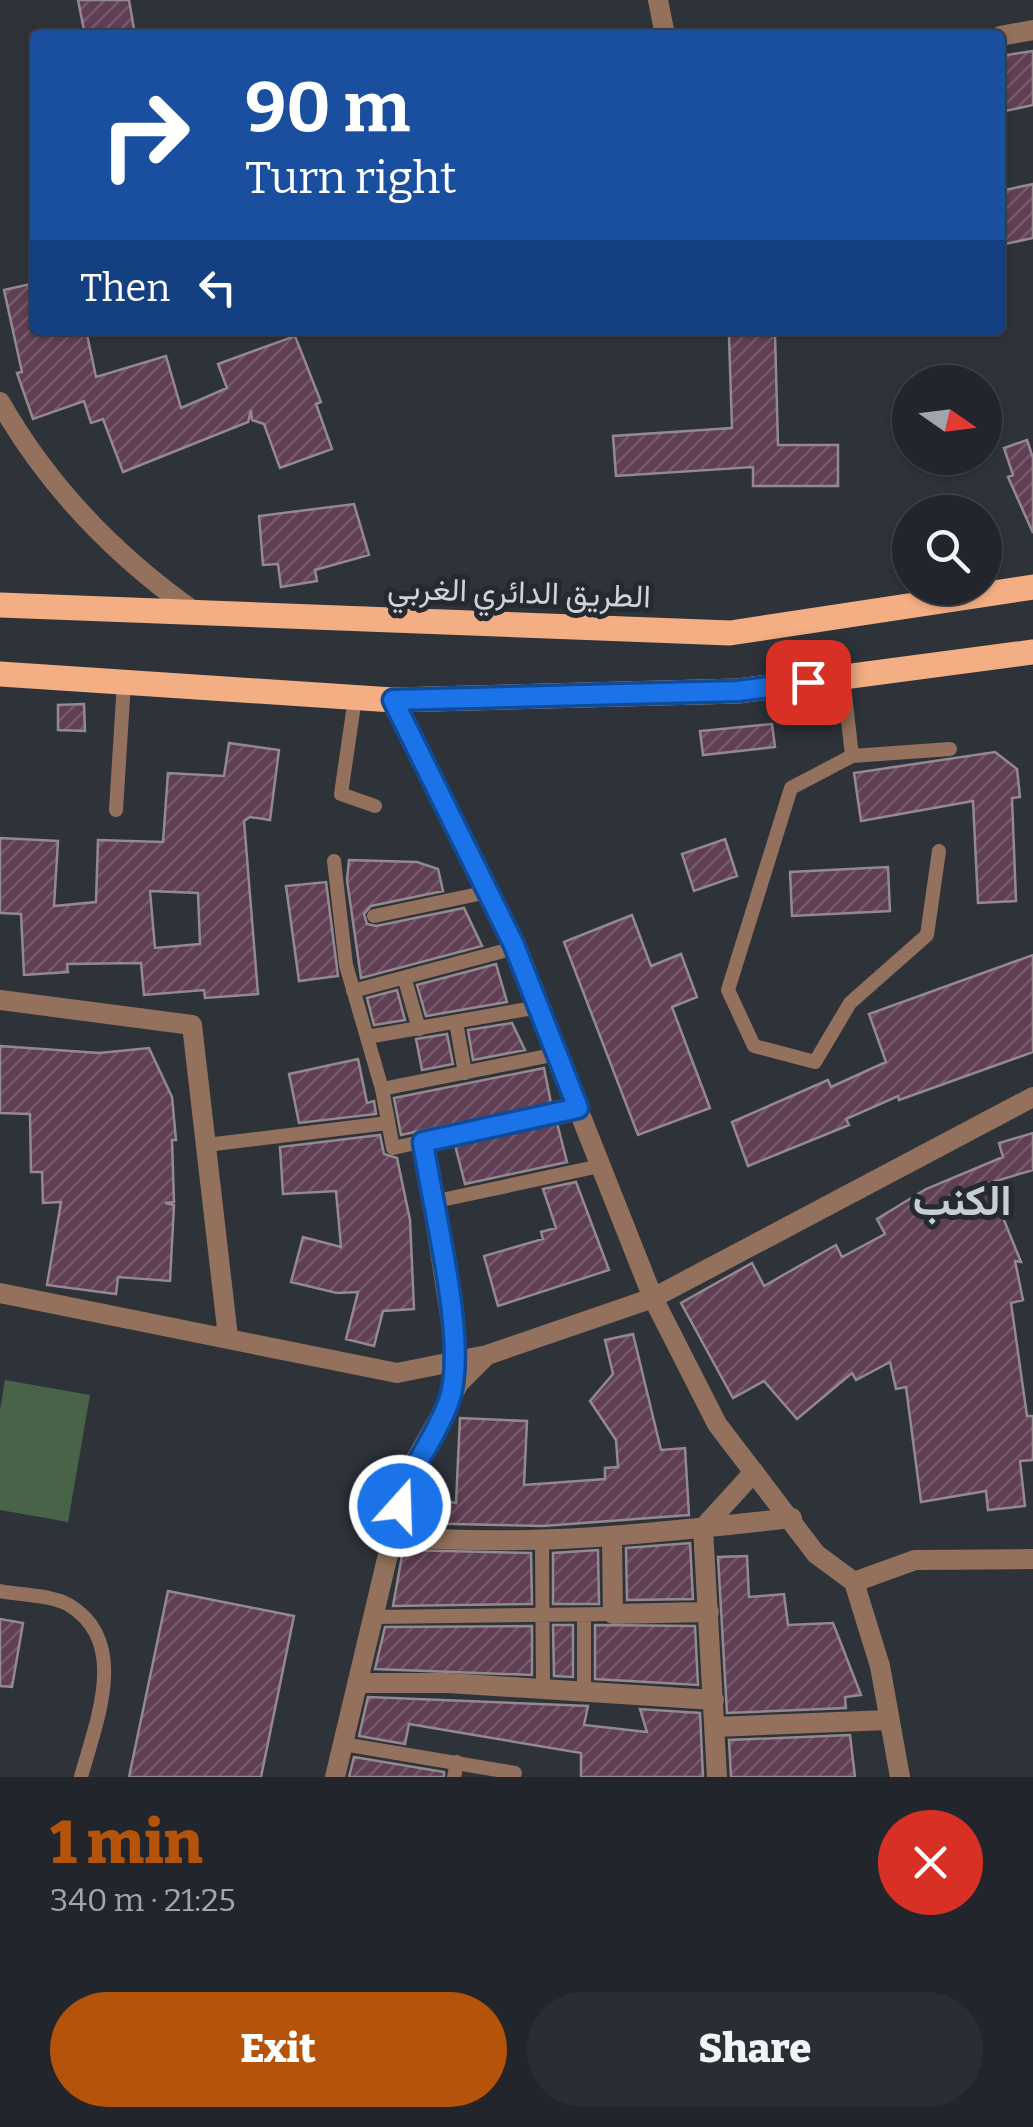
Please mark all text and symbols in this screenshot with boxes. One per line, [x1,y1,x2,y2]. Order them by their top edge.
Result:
text: 90 m [245,66,410,150]
icon: right [80,70,210,200]
text: Turn right [245,151,457,205]
icon: left [190,260,245,315]
text: Then [80,265,170,311]
north arrow [892,365,1002,475]
map controls [892,365,1002,605]
button: search [892,495,1002,605]
street label: الطريق الدائري الغربي [386,568,651,623]
pin [766,640,851,725]
icon: arrive [781,655,836,710]
district label: الكنب [913,1176,1011,1226]
position arrow [348,1454,452,1558]
text: 1 min [50,1807,203,1879]
button: close [878,1810,983,1915]
text: 340 m · 21:25 [50,1881,236,1919]
button: Exit [50,1992,507,2107]
button: Share [527,1992,983,2107]

